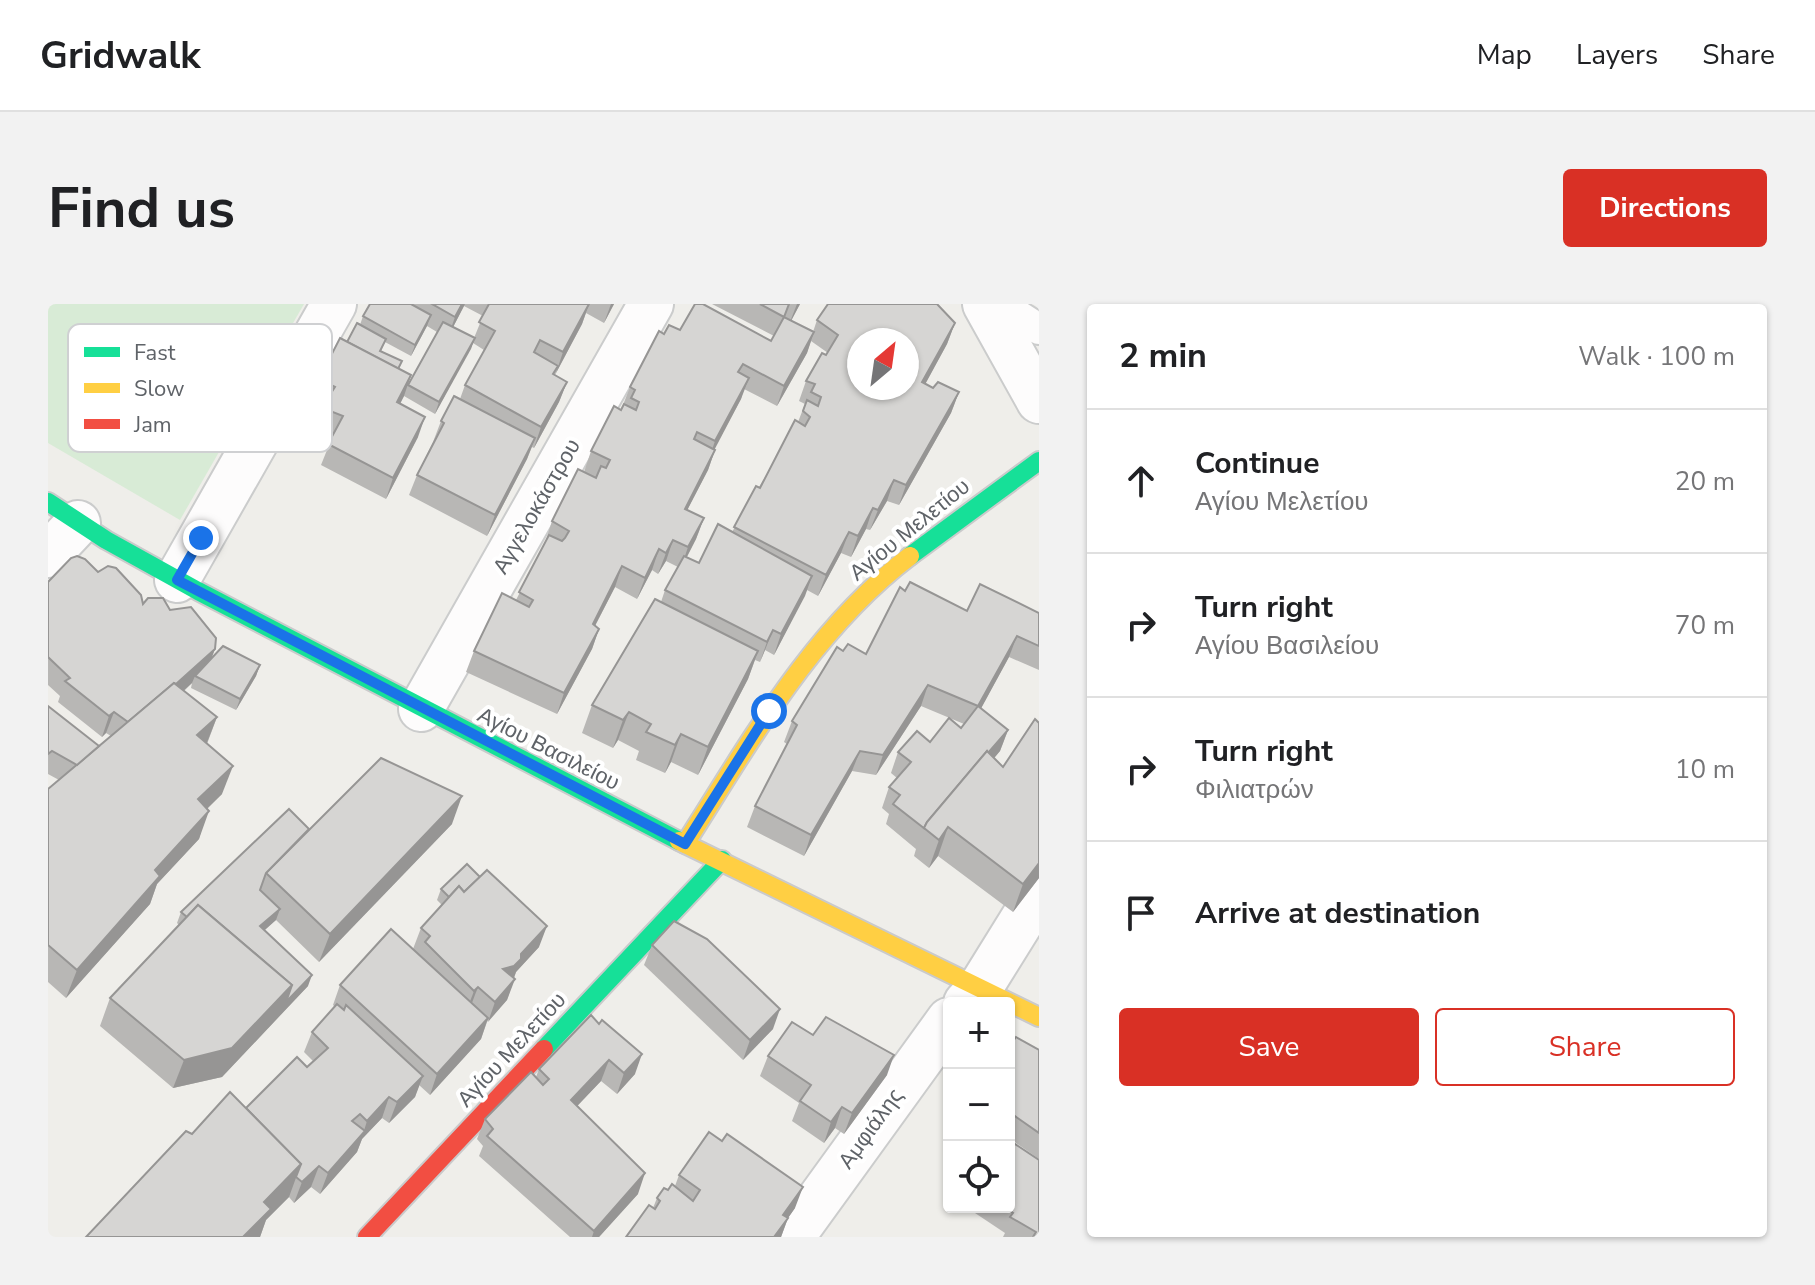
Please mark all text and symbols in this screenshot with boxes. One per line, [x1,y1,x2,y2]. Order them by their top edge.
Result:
text: Gridwalk [40,30,201,81]
text: Map [1477,36,1532,74]
text: Layers [1576,36,1658,74]
text: Share [1702,36,1775,74]
button: Directions [1563,169,1767,247]
text: Find us [48,170,235,247]
legend [68,324,332,452]
north arrow [847,328,919,400]
text: 2 min [1119,333,1207,379]
text: Fast [134,338,176,368]
text: Walk · 100 m [1578,339,1735,374]
text: Slow [134,374,185,404]
text: Jam [133,410,172,440]
street label: Αγγελοκάστρου [486,433,588,580]
text: Continue [1195,443,1320,484]
icon: ahead [1119,459,1163,503]
text: 20 m [1675,464,1735,499]
street label: Αγίου Μελετίου [843,472,976,588]
text: Αγίου Μελετίου [1195,484,1369,519]
route end [183,520,219,556]
text: Turn right [1195,587,1333,628]
icon: right [1119,603,1163,647]
text: 70 m [1675,608,1735,643]
text: Αγίου Βασιλείου [1195,628,1379,663]
route start [751,693,787,729]
street label: Αγίου Βασιλείου [472,700,625,798]
text: Turn right [1195,731,1333,772]
icon: right [1119,747,1163,791]
text: 10 m [1675,752,1735,787]
text: Φιλιατρών [1195,772,1314,807]
icon: arrive [1119,891,1163,935]
text: Arrive at destination [1195,893,1480,934]
street label: Αγίου Μελετίου [451,986,573,1114]
map controls [943,997,1015,1213]
button: + [943,997,1015,1069]
button: Save [1119,1008,1419,1086]
button: Share [1435,1008,1735,1086]
button: − [943,1069,1015,1141]
street label: Αμφιάλης [831,1082,910,1175]
button: locate [943,1141,1015,1213]

